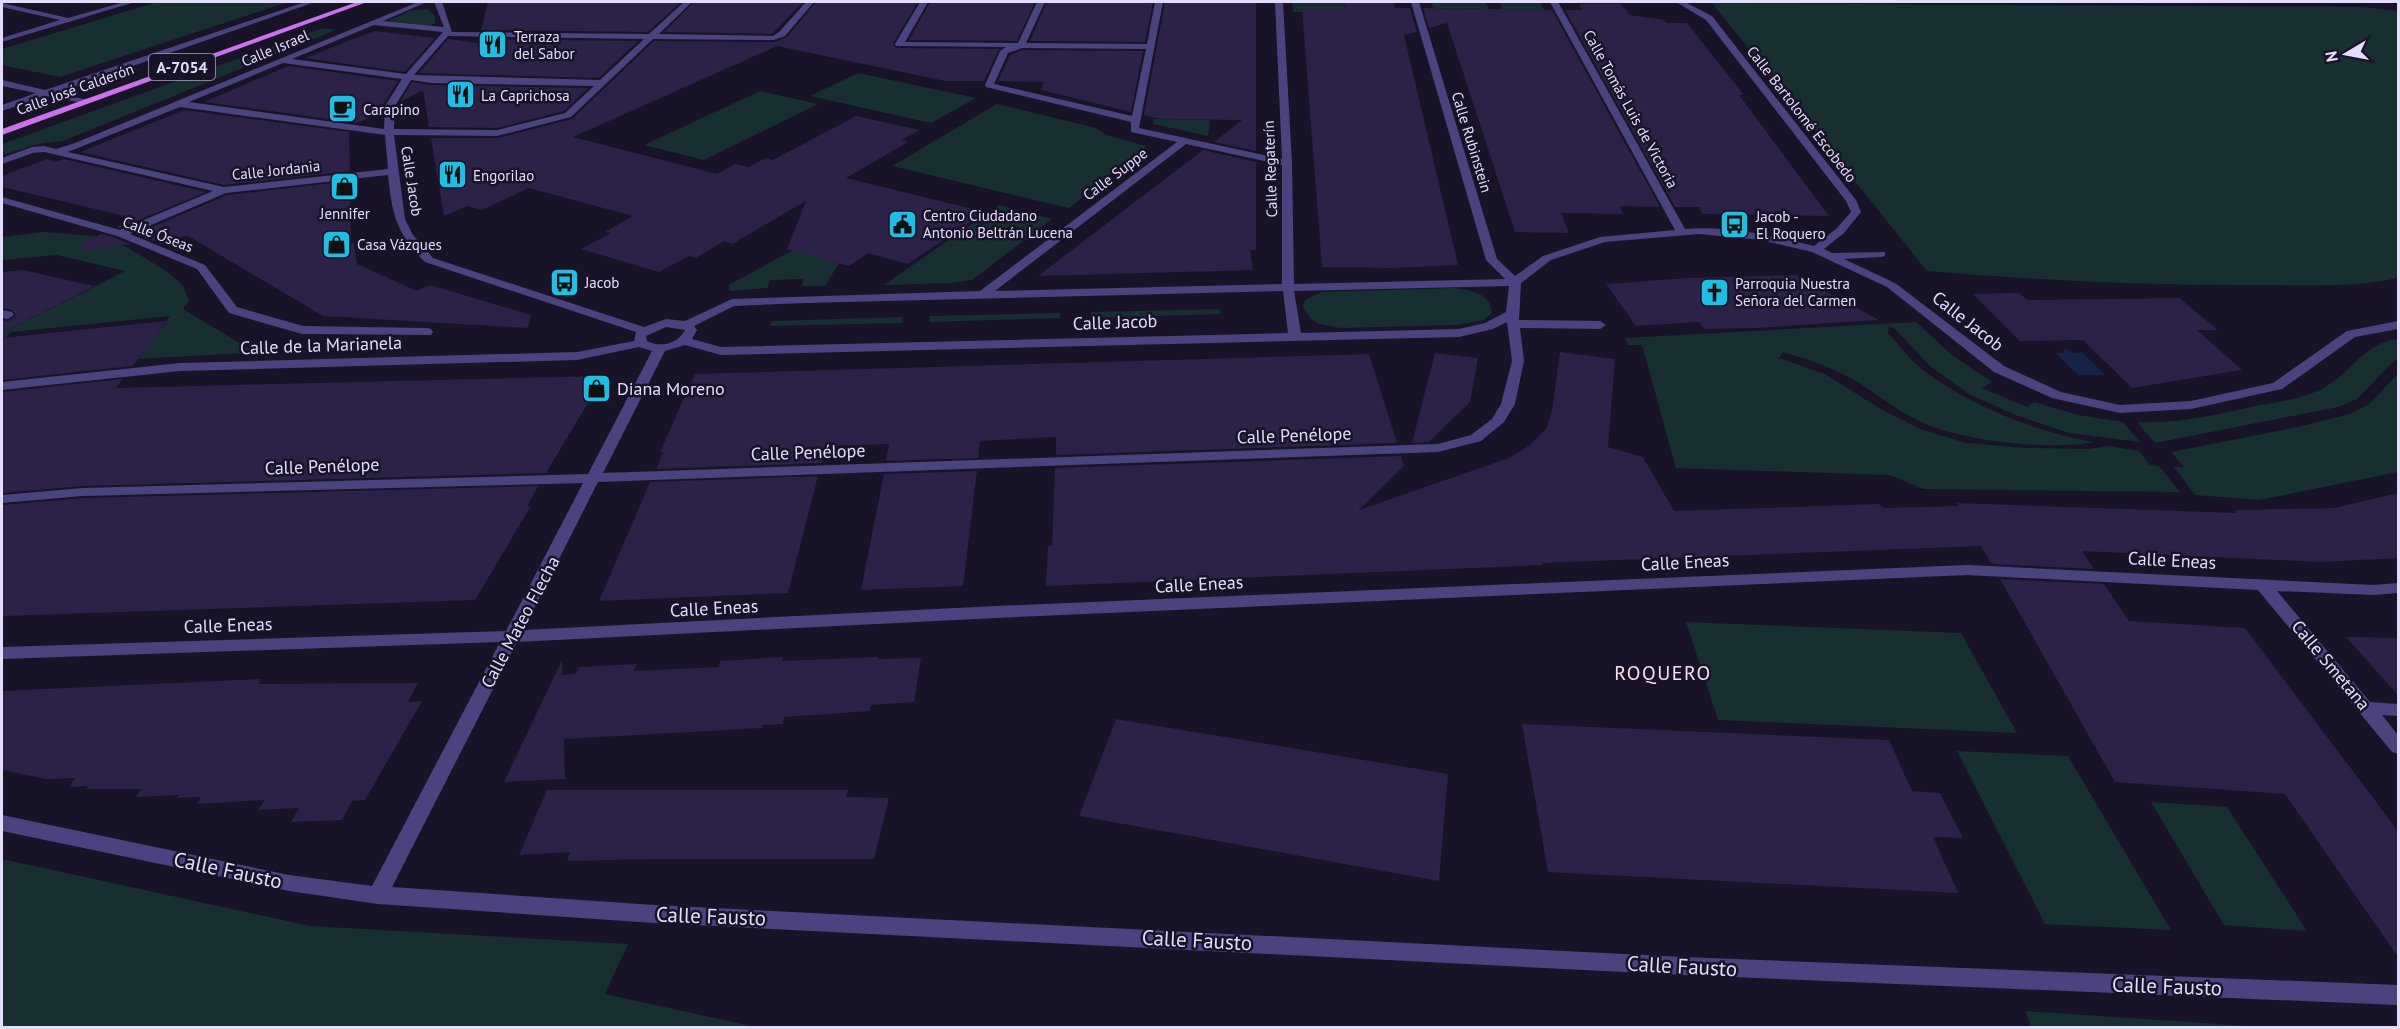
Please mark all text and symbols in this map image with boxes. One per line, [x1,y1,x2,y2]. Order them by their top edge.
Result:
north arrow [2316,24,2376,84]
street label: Calle Israel [238,25,312,71]
place label: Terraza del Sabor [514,27,575,63]
street label: Calle Tomás Luis de Victoria [1580,27,1682,191]
restaurant icon: Terraza del Sabor [477,29,509,61]
street label: Calle Bartolomé Escobedo [1743,42,1861,186]
text: N [2320,50,2342,64]
road number: A-7054 [149,54,215,80]
street label: Calle José Calderón [14,59,136,119]
restaurant icon: La Caprichosa [444,79,476,111]
place label: La Caprichosa [481,86,570,105]
street label: Calle Rubinstein [1448,89,1496,195]
cafe icon: Carapino [326,93,358,125]
place label: Carapino [363,100,420,119]
street label: Calle Regaterín [1259,120,1281,218]
street label: Calle Suppe [1079,144,1151,204]
street label: Calle Jacob [397,145,427,217]
street label: Calle Jordania [231,156,321,184]
restaurant icon: Engorilao [436,159,468,191]
place label: Engorilao [473,166,534,185]
shop icon: Jennifer [329,170,361,202]
place label: Jennifer [319,204,370,223]
place label: Centro Ciudadano Antonio Beltrán Lucena [923,206,1073,242]
place label: Jacob - El Roquero [1755,207,1826,243]
public building icon: Centro Ciudadano Antonio Beltrán Lucena [886,208,918,240]
bus stop icon: Jacob - El Roquero [1719,209,1751,241]
street label: Calle Óseas [120,212,196,256]
shop icon: Casa Vázques [320,228,352,260]
place label: Casa Vázques [357,235,442,254]
bus stop icon: Jacob [548,266,580,298]
place label: Jacob [584,273,619,292]
place label: Parroquia Nuestra Señora del Carmen [1735,274,1856,310]
church icon: Parroquia Nuestra Señora del Carmen [1698,276,1730,308]
street label: Calle Jacob [1928,286,2008,356]
street label: Calle Jacob [1072,309,1158,335]
street label: Calle de la Marianela [240,331,402,359]
shop icon: Diana Moreno [580,372,612,404]
place label: Diana Moreno [617,377,725,400]
street label: Calle Penélope [1236,422,1352,448]
street label: Calle Penélope [750,439,866,465]
street label: Calle Penélope [264,453,380,479]
street label: Calle Eneas [2127,546,2217,574]
street label: Calle Eneas [1640,548,1730,576]
street label: Calle Mateo Flecha [476,552,564,692]
street label: Calle Eneas [1154,570,1244,598]
street label: Calle Eneas [669,594,759,622]
street label: Calle Eneas [183,612,273,638]
street label: Calle Smetana [2287,615,2375,715]
district label: ROQUERO [1614,660,1712,686]
street label: Calle Fausto [171,845,285,895]
street label: Calle Fausto [655,901,767,931]
street label: Calle Fausto [1141,924,1253,956]
street label: Calle Fausto [1626,950,1738,982]
street label: Calle Fausto [2111,971,2223,1001]

